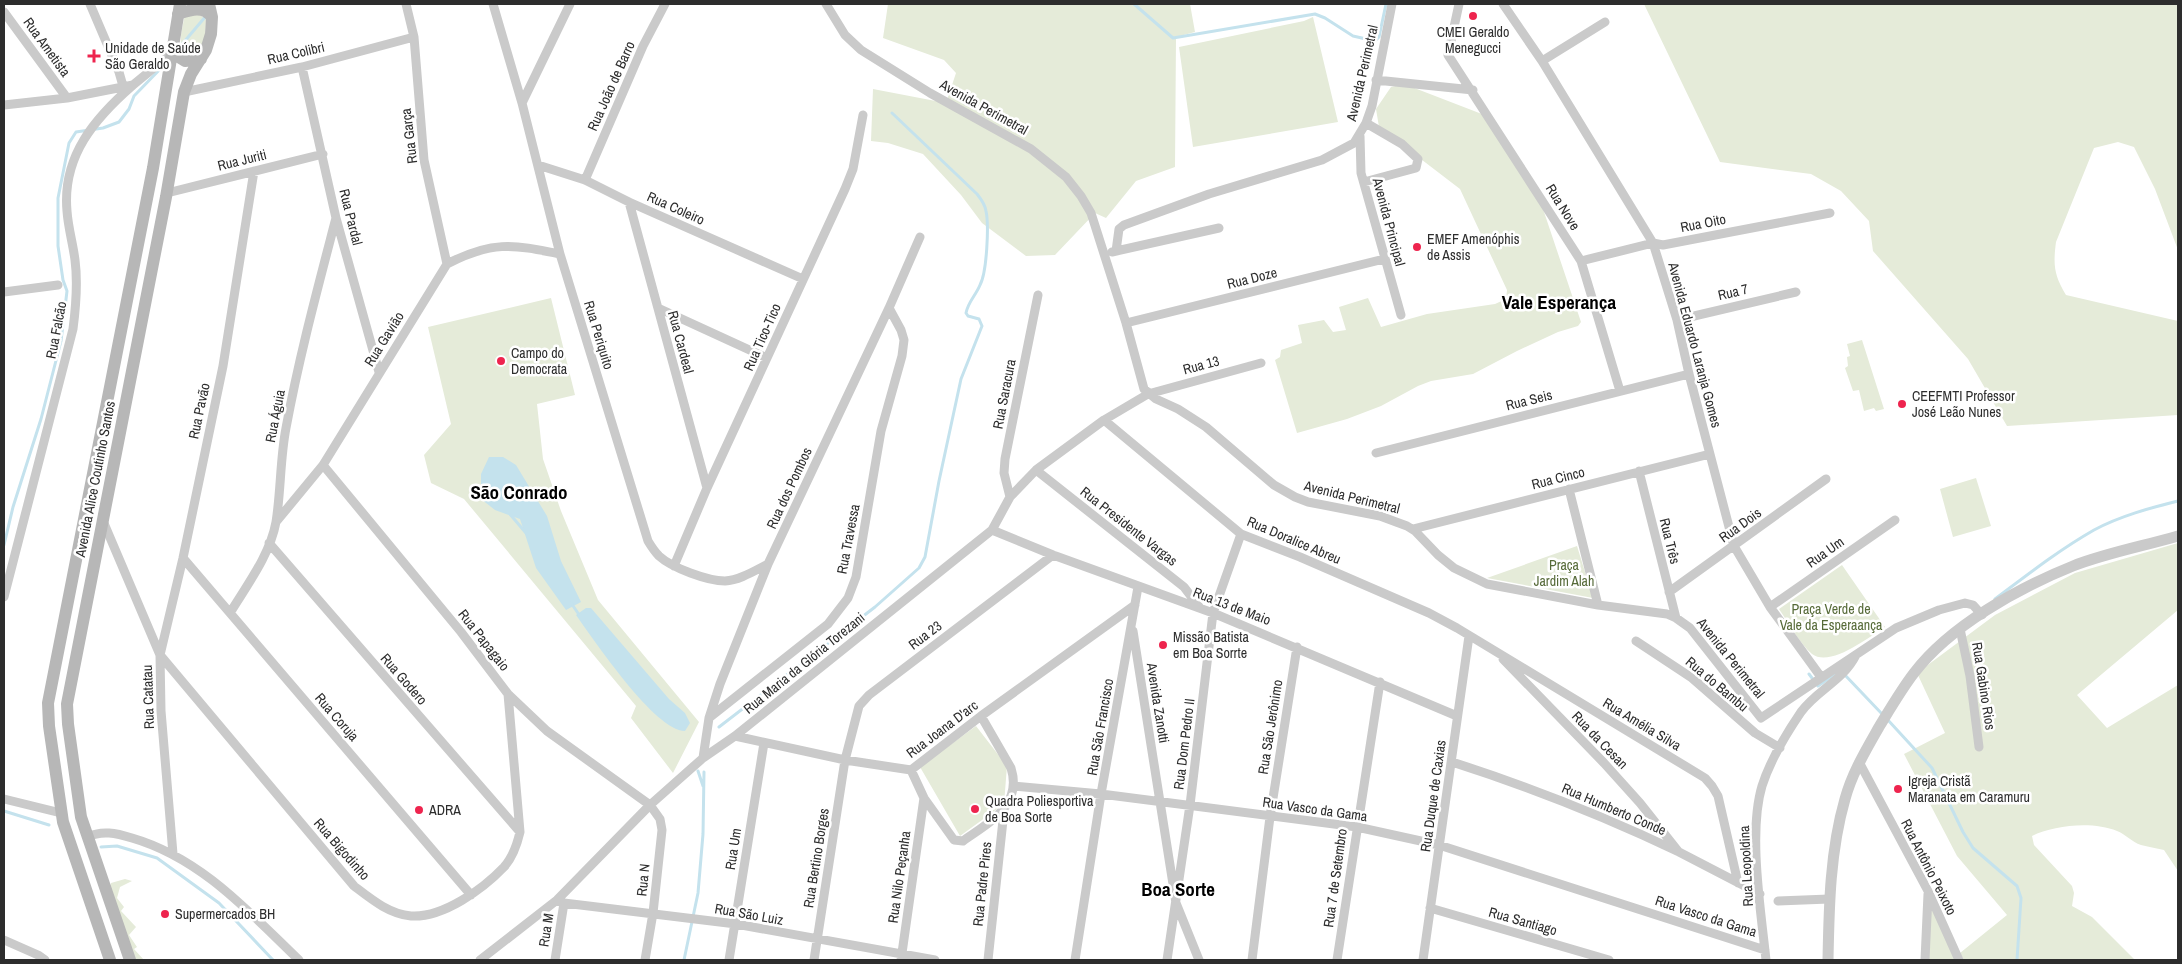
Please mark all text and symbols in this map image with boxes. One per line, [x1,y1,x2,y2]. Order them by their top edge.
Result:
marker: CMEI Geraldo Menegucci [1467,10,1479,22]
street label: Rua Ametista [19,14,75,81]
street label: Avenida Perimetral [1342,23,1382,124]
place label: CMEI Geraldo Menegucci [1437,23,1509,57]
street label: Rua Colibri [266,38,326,68]
street label: Rua João de Barro [583,38,639,134]
place label: Unidade de Saúde São Geraldo [105,39,201,73]
marker: Unidade de Saúde São Geraldo [87,49,101,63]
street label: Avenida Perimetral [936,75,1031,139]
street label: Rua Garça [397,107,421,165]
street label: Rua Juriti [216,145,268,175]
street label: Avenida Principal [1368,175,1409,268]
street label: Rua Nove [1542,181,1584,233]
street label: Rua Pardal [335,187,367,247]
street label: Rua Coleiro [644,187,708,229]
street label: Rua Oito [1679,210,1727,236]
place label: EMEF Amenóphis de Assis [1427,230,1520,264]
marker: EMEF Amenóphis de Assis [1411,241,1423,253]
street label: Avenida Eduardo Laranja Gomes [1664,260,1726,430]
street label: Rua Doze [1225,263,1279,293]
street label: Rua 7 [1716,280,1750,304]
district label: Vale Esperança [1502,289,1617,315]
street label: Rua Periquito [580,298,618,372]
street label: Rua Falcão [42,300,70,360]
street label: Rua Tico-Tico [739,300,785,374]
street label: Rua Gavião [360,308,408,370]
street label: Rua Cardeal [664,309,698,375]
place label: Campo do Democrata [511,344,568,378]
street label: Rua 13 [1181,352,1221,378]
marker: Campo do Democrata [495,355,507,367]
street label: Rua Saracura [988,357,1020,430]
street label: Rua Pavão [184,381,214,441]
street label: Rua Seis [1504,385,1554,414]
street label: Rua Águia [261,387,289,444]
place label: CEEFMTI Professor José Leão Nunes [1912,387,2015,421]
marker: CEEFMTI Professor José Leão Nunes [1896,398,1908,410]
street label: Avenida Alice Coutinho Santos [71,399,119,560]
street label: Rua dos Pombos [762,444,816,532]
street label: Rua Cinco [1530,463,1586,493]
street label: Avenida Perimetral [1301,476,1402,518]
district label: São Conrado [471,479,567,505]
street label: Rua Presidente Vargas [1077,482,1181,570]
street label: Rua Travessa [832,502,864,575]
street label: Rua Dois [1715,504,1765,546]
street label: Rua Doralice Abreu [1244,512,1344,568]
street label: Rua Três [1656,516,1684,566]
street label: Rua Um [1803,533,1847,571]
park label: Praça Jardim Alah [1534,556,1594,590]
street label: Rua 13 de Maio [1191,583,1273,629]
park label: Praça Verde de Vale da Esperaança [1780,600,1883,634]
street label: Rua Papagaio [454,606,514,674]
street label: Rua Maria da Glória Torezani [740,608,868,718]
street label: Avenida Perimetral [1693,613,1769,702]
street label: Rua 23 [905,617,945,653]
place label: Missão Batista em Boa Sorrte [1173,628,1250,662]
marker: Missão Batista em Boa Sorrte [1157,639,1169,651]
street label: Rua Gabino Rios [1968,641,2000,731]
street label: Rua Godero [377,649,431,709]
street label: Rua do Bambu [1682,652,1752,716]
street label: Avenida Zanotti [1143,661,1173,744]
street label: Rua Catatau [138,664,158,730]
street label: Rua São Francisco [1083,677,1117,777]
street label: Rua São Jerônimo [1254,678,1286,776]
street label: Rua Coruja [311,689,363,745]
street label: Rua Amélia Silva [1600,694,1685,755]
street label: Rua Joana D'arc [903,696,982,762]
street label: Rua Dom Pedro II [1169,697,1199,791]
street label: Rua da Cesan [1568,707,1632,773]
street label: Rua Duque de Caxias [1416,739,1450,853]
place label: Igreja Cristã Maranata em Caramuru [1908,772,2030,806]
street label: Rua Humberto Conde [1559,779,1669,839]
marker: Igreja Cristã Maranata em Caramuru [1892,783,1904,795]
place label: Quadra Poliesportiva de Boa Sorte [985,792,1094,826]
street label: Rua Vasco da Gama [1261,793,1369,825]
place label: ADRA [428,801,461,819]
marker: Quadra Poliesportiva de Boa Sorte [969,803,981,815]
marker: ADRA [413,804,425,816]
street label: Rua Bertino Borges [799,807,833,909]
street label: Rua Bigodinho [310,814,374,884]
street label: Rua Antônio Peixoto [1897,816,1961,918]
street label: Rua Leopoldina [1735,824,1757,907]
street label: Rua Um [721,827,745,871]
street label: Rua 7 de Setembro [1319,827,1351,929]
street label: Rua Nilo Peçanha [884,829,914,924]
street label: Rua Padre Pires [969,841,995,927]
street label: Rua N [632,863,654,897]
district label: Boa Sorte [1141,876,1215,902]
street label: Rua Vasco da Gama [1653,891,1760,941]
street label: Rua São Luiz [713,899,785,929]
street label: Rua Santiago [1487,903,1559,939]
place label: Supermercados BH [175,905,275,923]
marker: Supermercados BH [159,908,171,920]
street label: Rua M [534,912,558,948]

